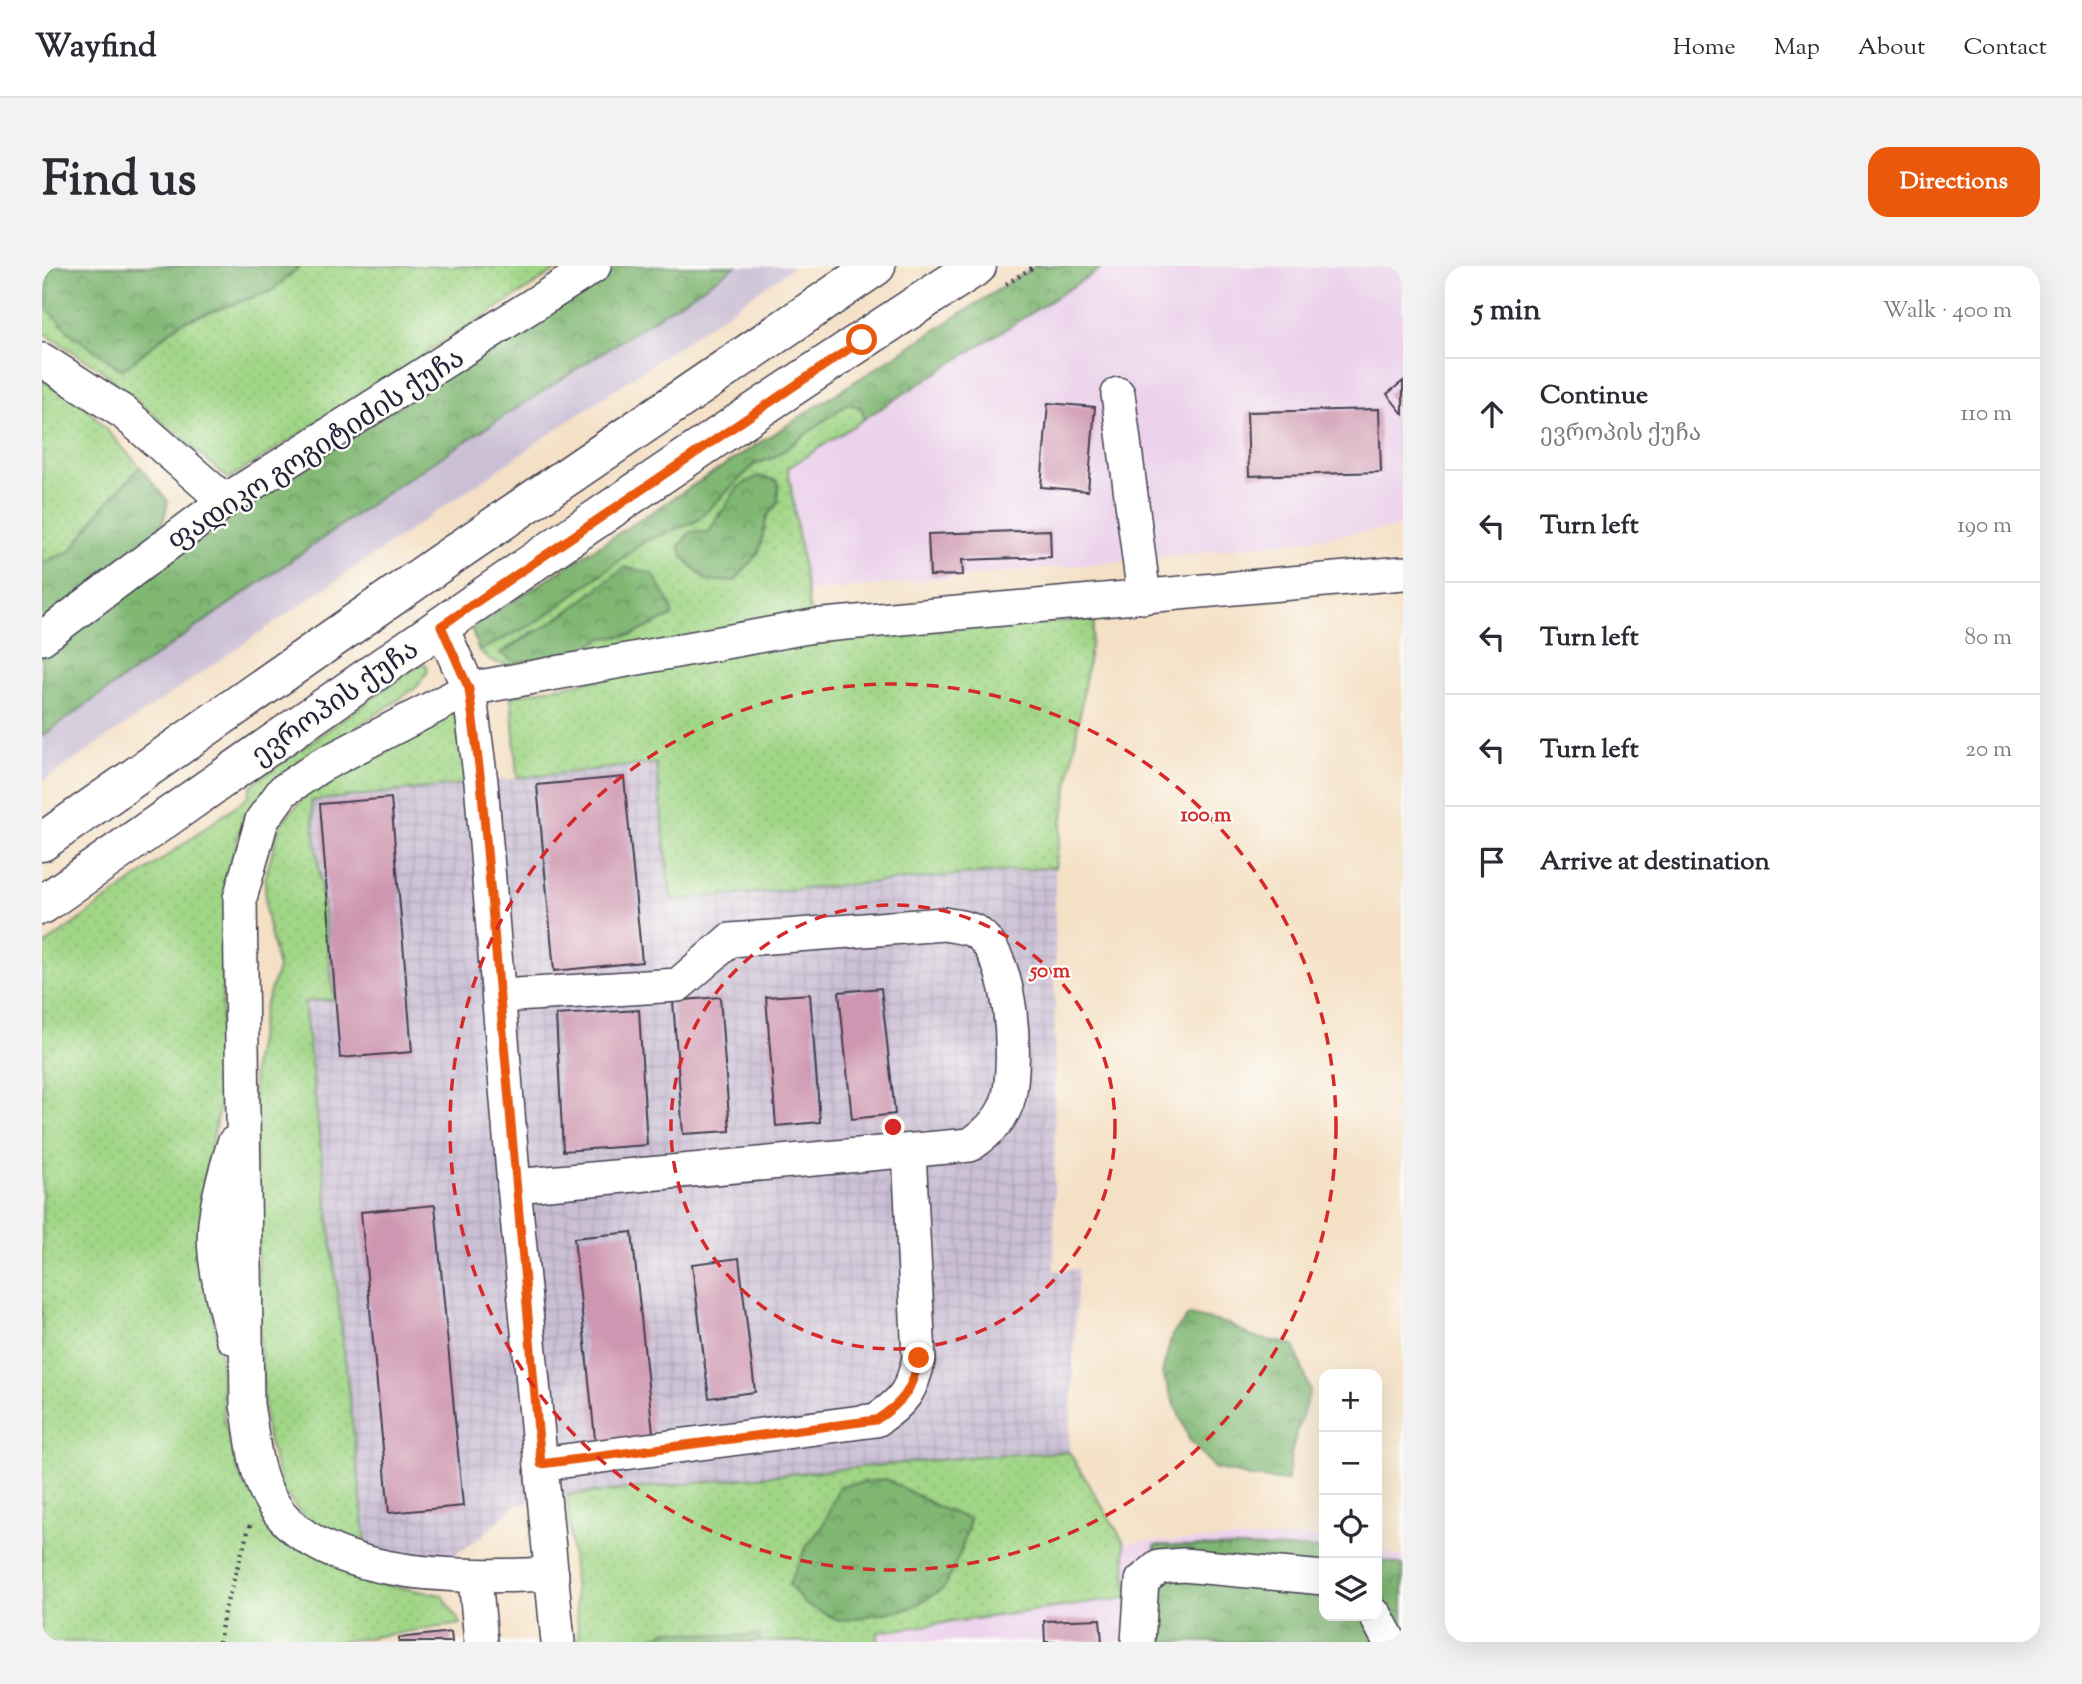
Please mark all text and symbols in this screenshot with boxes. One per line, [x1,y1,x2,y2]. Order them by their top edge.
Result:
text: Wayfind [35,24,157,72]
text: Home [1673,31,1736,65]
text: Map [1774,31,1820,65]
text: About [1858,31,1925,65]
text: Contact [1963,31,2047,65]
text: Find us [42,147,196,217]
button: Directions [1868,147,2040,217]
text: 5 min [1473,290,1541,333]
text: Walk · 400 m [1883,295,2012,328]
route start [846,324,877,355]
street label: ფადიკო გოგიტიძის ქუჩა [160,339,473,562]
text: Continue [1540,378,1648,415]
icon: ahead [1473,395,1511,433]
text: 110 m [1961,398,2012,431]
text: ევროპის ქუჩა [1540,418,1701,451]
icon: left [1473,507,1511,545]
text: Turn left [1540,508,1639,545]
text: 190 m [1957,510,2012,543]
icon: left [1473,619,1511,657]
text: Turn left [1540,620,1639,657]
text: 80 m [1964,622,2012,655]
street label: ევროპის ქუჩა [244,631,428,776]
icon: left [1473,731,1511,769]
text: Turn left [1540,732,1639,769]
text: 20 m [1965,734,2012,767]
text: 100 m [1181,801,1232,831]
icon: arrive [1473,843,1511,881]
text: Arrive at destination [1540,844,1770,881]
text: 50 m [1028,957,1071,987]
centre of rings [881,1115,905,1139]
route end [903,1342,934,1373]
map controls [1319,1369,1382,1621]
button: + [1319,1369,1382,1432]
button: − [1319,1432,1382,1495]
button: locate [1319,1495,1382,1558]
button: layers [1319,1558,1382,1621]

